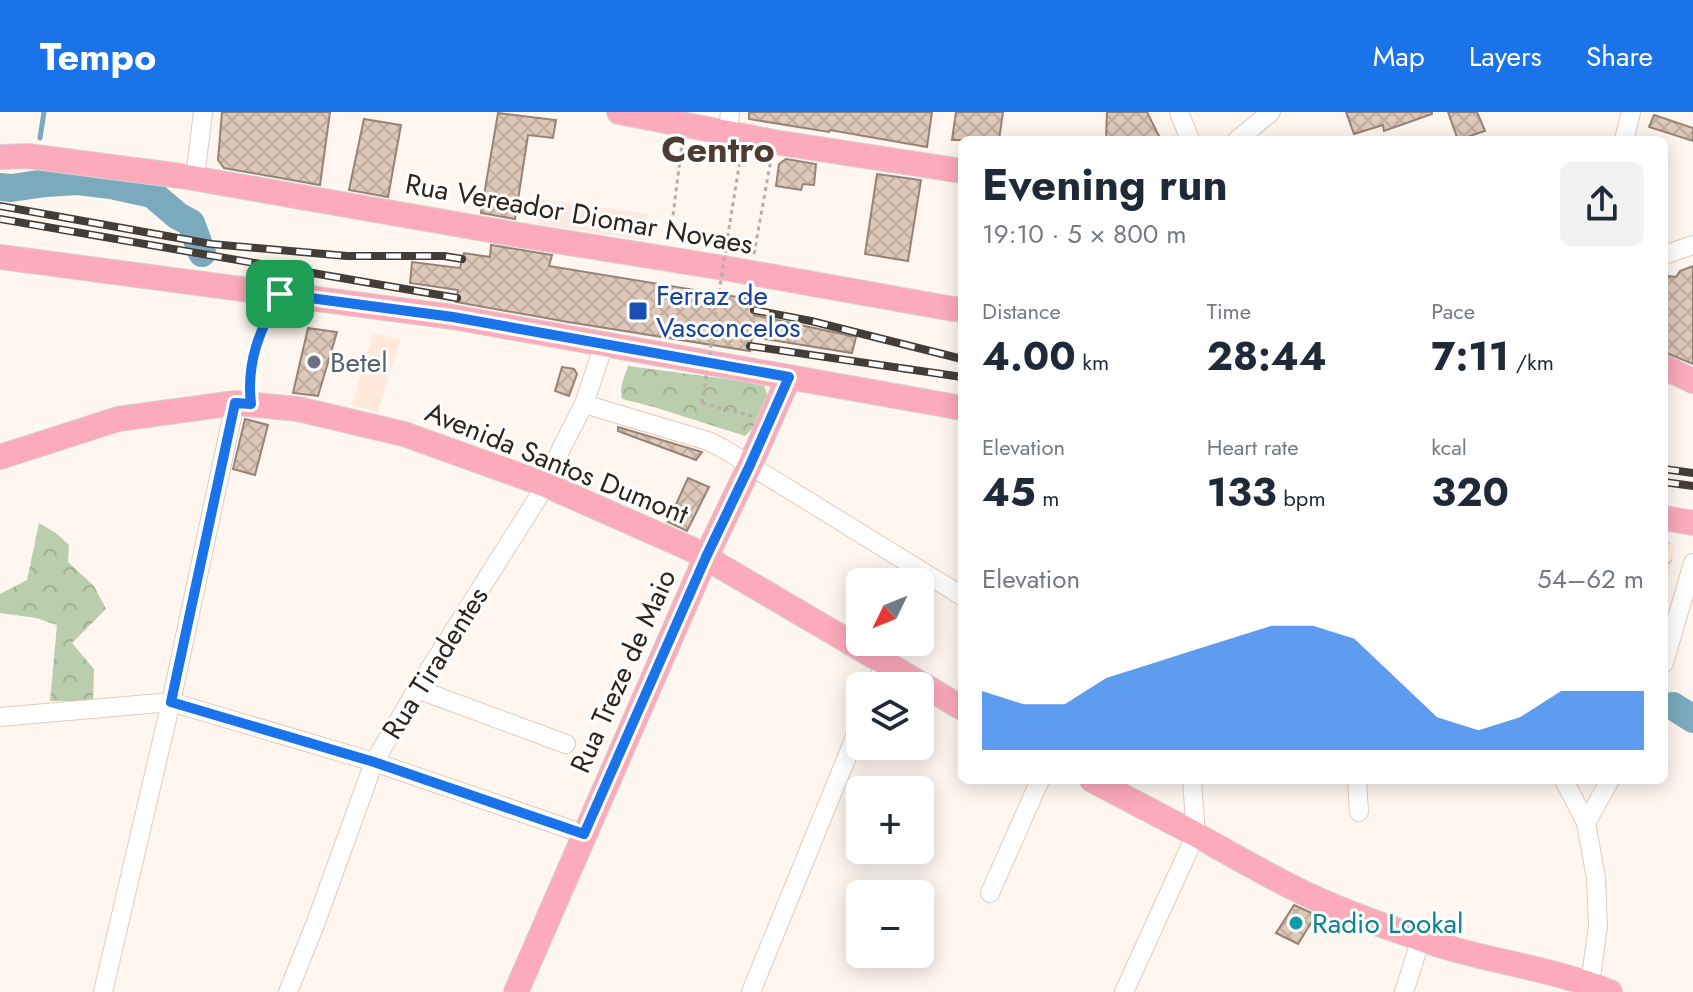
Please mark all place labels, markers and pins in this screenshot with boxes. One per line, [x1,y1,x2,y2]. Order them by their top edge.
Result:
pin [246,260,314,328]
place label: Ferraz de Vasconcelos [656,275,801,348]
marker: Ferraz de Vasconcelos [627,300,649,322]
place label: Betel [330,342,388,383]
marker: Betel [305,353,323,371]
place label: Radio Lookal [1312,903,1463,944]
marker: Radio Lookal [1287,914,1305,932]

